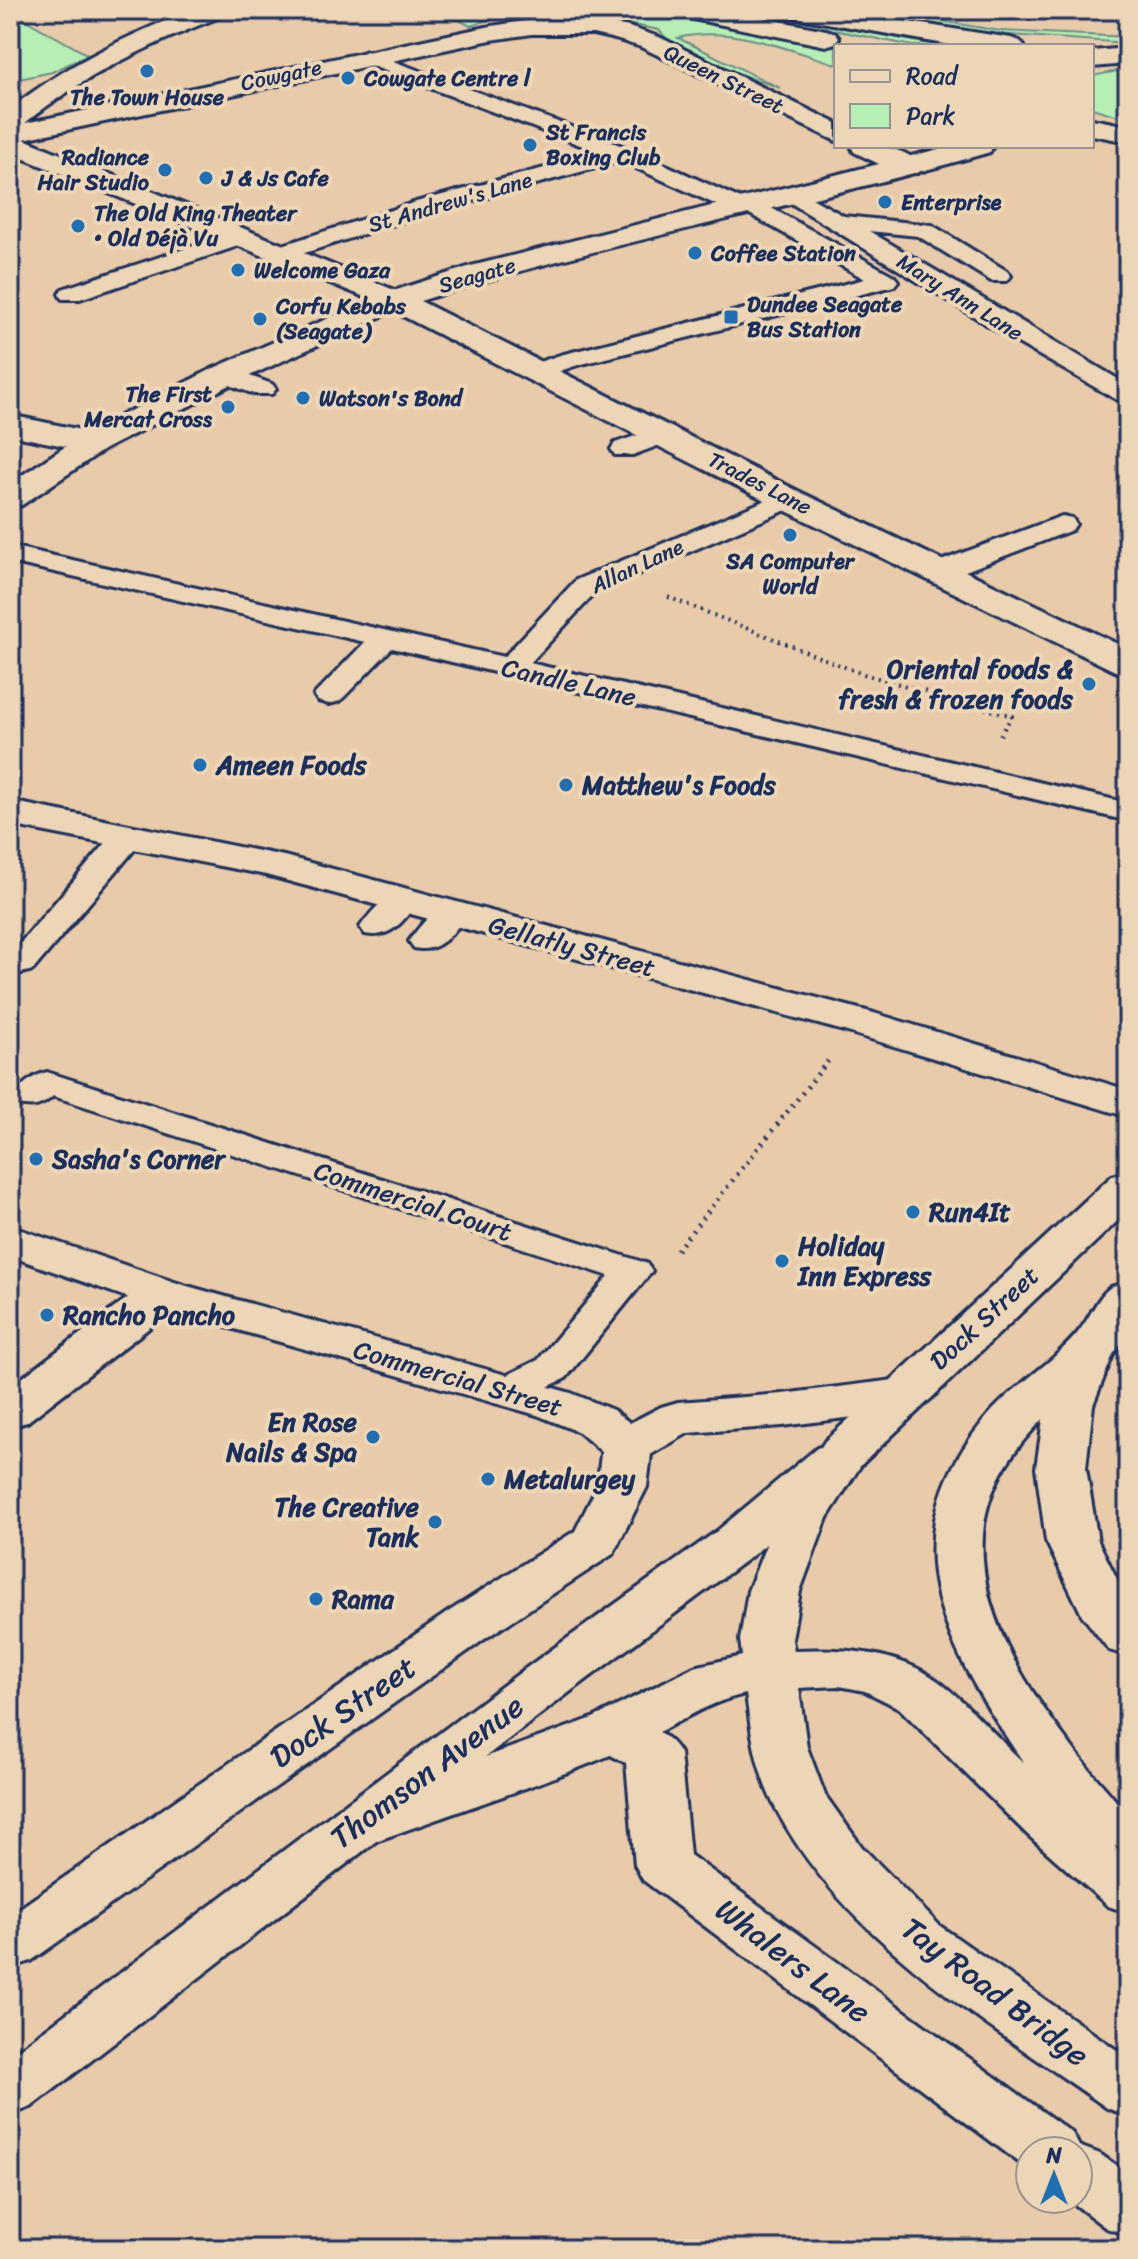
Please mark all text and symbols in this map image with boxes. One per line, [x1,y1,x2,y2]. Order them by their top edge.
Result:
street label: Queen Street [657,33,791,125]
legend [834,44,1094,148]
street label: Cowgate [237,47,325,103]
text: Road [906,55,960,97]
place label: Cowgate Centre l [363,59,532,98]
marker: The Town House [138,62,156,80]
marker: Cowgate Centre l [339,69,357,87]
place label: The Town House [70,78,225,117]
text: Park [906,95,955,137]
place label: St Francis Boxing Club [545,113,661,177]
marker: St Francis Boxing Club [521,136,539,154]
place label: Radiance Hair Studio [37,138,150,202]
place label: J & Js Cafe [220,159,330,198]
street label: St Andrew's Lane [363,160,537,244]
marker: Radiance Hair Studio [156,161,174,179]
marker: J & Js Cafe [197,169,215,187]
place label: Enterprise [901,183,1002,222]
marker: Enterprise [876,193,894,211]
place label: The Old King Theater • Old Déjà Vu [94,194,298,258]
marker: The Old King Theater • Old Déjà Vu [69,217,87,235]
place label: Coffee Station [710,234,856,273]
street label: Mary Ann Lane [889,242,1031,352]
marker: Coffee Station [686,244,704,262]
street label: Seagate [434,245,520,305]
place label: Welcome Gaza [254,251,391,290]
marker: Welcome Gaza [229,261,247,279]
place label: Dundee Seagate Bus Station [747,285,903,349]
place label: Corfu Kebabs (Seagate) [275,287,407,351]
marker: Dundee Seagate Bus Station [722,308,740,326]
marker: Corfu Kebabs (Seagate) [251,310,269,328]
place label: The First Mercat Cross [83,375,213,439]
place label: Watson's Bond [319,379,465,418]
marker: Watson's Bond [294,389,312,407]
marker: The First Mercat Cross [219,398,237,416]
street label: Trades Lane [701,440,819,526]
marker: SA Computer World [781,526,799,544]
street label: Allan Lane [583,527,691,605]
place label: SA Computer World [725,542,856,606]
street label: Candle Lane [497,644,641,720]
place label: Oriental foods & fresh & frozen foods [839,646,1074,722]
marker: Oriental foods & fresh & frozen foods [1080,675,1098,693]
place label: Ameen Foods [215,742,367,788]
marker: Ameen Foods [191,756,209,774]
place label: Matthew's Foods [581,762,777,808]
marker: Matthew's Foods [557,776,575,794]
street label: Gellatly Street [483,902,661,990]
place label: Sasha's Corner [51,1136,227,1182]
street label: Commercial Court [308,1147,518,1255]
marker: Sasha's Corner [27,1150,45,1168]
place label: Run4It [928,1189,1011,1235]
marker: Run4It [904,1203,922,1221]
place label: Holiday Inn Express [796,1223,932,1299]
marker: Holiday Inn Express [773,1252,791,1270]
street label: Dock Street [918,1254,1050,1382]
place label: Rancho Pancho [62,1292,236,1338]
marker: Rancho Pancho [38,1306,56,1324]
street label: Commercial Street [348,1326,568,1430]
place label: En Rose Nails & Spa [225,1399,358,1475]
marker: En Rose Nails & Spa [364,1428,382,1446]
place label: Metalurgey [503,1456,635,1502]
marker: Metalurgey [479,1470,497,1488]
place label: The Creative Tank [274,1484,420,1560]
marker: The Creative Tank [426,1513,444,1531]
place label: Rama [331,1576,395,1622]
marker: Rama [307,1590,325,1608]
street label: Dock Street [257,1640,429,1784]
street label: Thomson Avenue [317,1679,537,1865]
street label: Whalers Lane [702,1883,884,2039]
street label: Tay Road Bridge [888,1902,1102,2082]
north arrow [1014,2135,1094,2215]
text: N [1045,2136,1062,2175]

